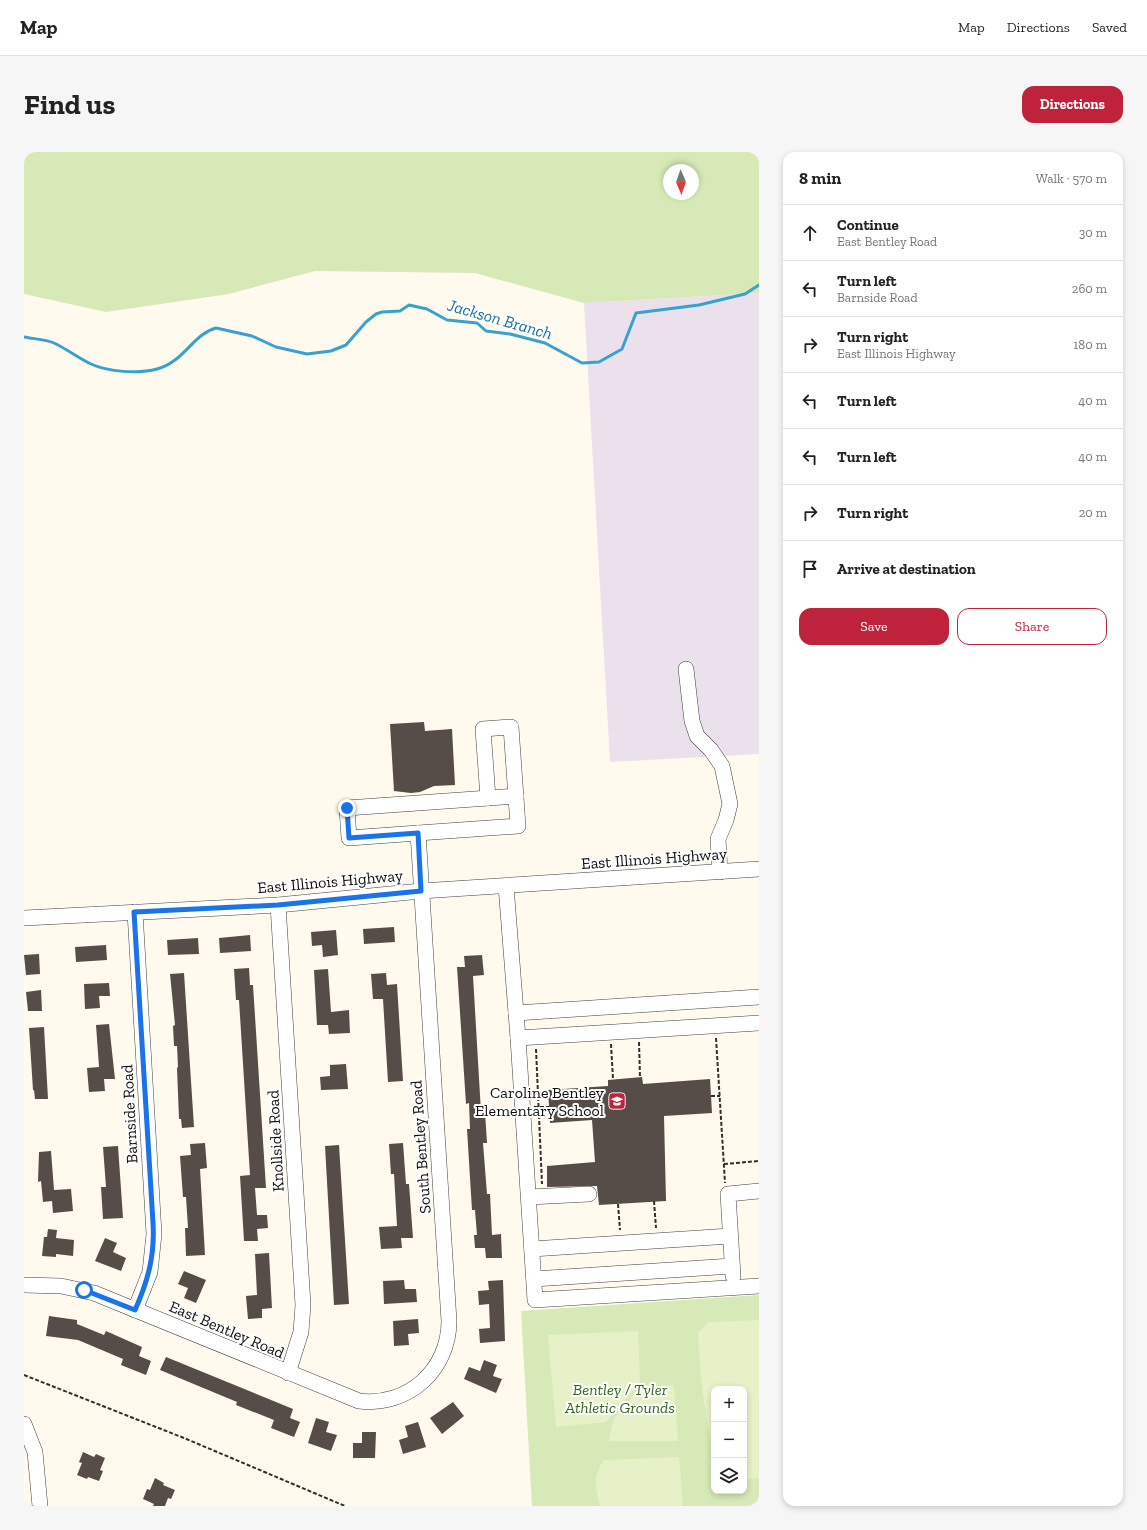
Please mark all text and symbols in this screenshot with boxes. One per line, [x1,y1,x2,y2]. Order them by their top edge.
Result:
text: Map [20,16,57,39]
text: Map [958,19,985,36]
text: Directions [1007,19,1070,36]
text: Saved [1092,19,1127,36]
button: Directions [1022,86,1123,123]
text: Find us [24,88,115,121]
north arrow [663,164,699,200]
text: 8 min [799,168,841,188]
text: Walk · 570 m [1036,171,1107,186]
text: Continue [837,216,899,234]
icon: ahead [799,222,821,244]
text: 30 m [1079,225,1107,240]
text: East Bentley Road [837,234,937,249]
text: Turn left [837,272,897,290]
icon: left [799,278,821,300]
text: 260 m [1072,281,1107,296]
text: Barnside Road [837,290,918,305]
water label: Jackson Branch [444,294,555,344]
text: Turn right [837,328,908,346]
icon: right [799,334,821,356]
text: 180 m [1073,337,1107,352]
text: East Illinois Highway [837,346,956,361]
icon: left [799,390,821,412]
text: Turn left [837,392,897,410]
text: 40 m [1078,393,1107,408]
icon: left [799,446,821,468]
text: Turn left [837,448,897,466]
text: 40 m [1078,449,1107,464]
icon: right [799,502,821,524]
text: Turn right [837,504,908,522]
text: 20 m [1079,505,1107,520]
icon: arrive [799,558,821,580]
text: Arrive at destination [837,560,976,578]
button: Save [799,608,949,645]
button: Share [957,608,1107,645]
route end [338,799,356,817]
street label: East Illinois Highway [580,844,728,873]
street label: East Illinois Highway [256,866,404,897]
street label: Barnside Road [117,1064,142,1164]
street label: South Bentley Road [406,1079,435,1214]
place label: Caroline Bentley Elementary School [475,1083,605,1120]
street label: Knollside Road [263,1089,288,1192]
school or university icon: Caroline Bentley Elementary School [607,1091,627,1111]
route start [75,1281,93,1299]
street label: East Bentley Road [166,1297,287,1362]
park label: Bentley / Tyler Athletic Grounds [564,1380,675,1417]
map controls [711,1386,747,1494]
button: + [711,1386,747,1422]
button: − [711,1422,747,1458]
button: layers [711,1458,747,1494]

